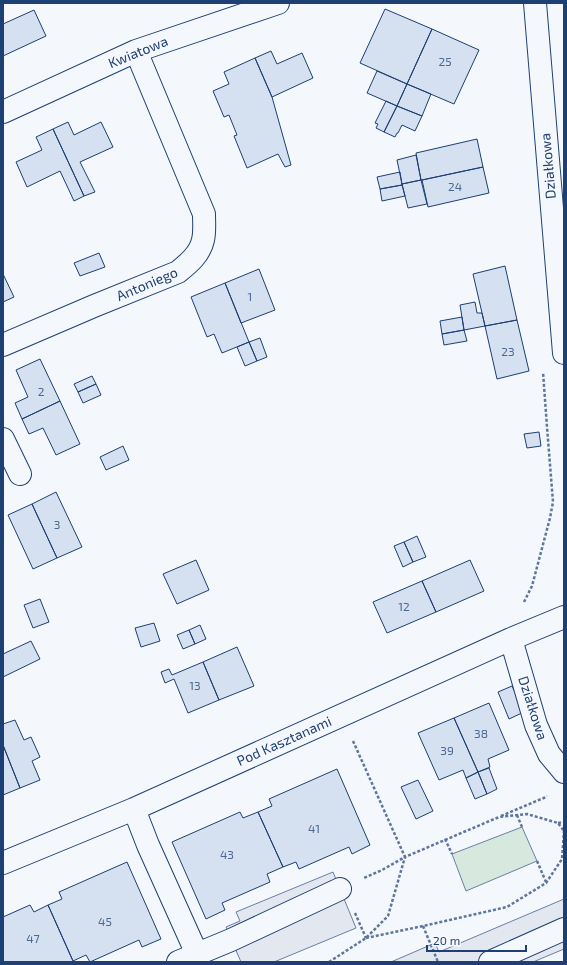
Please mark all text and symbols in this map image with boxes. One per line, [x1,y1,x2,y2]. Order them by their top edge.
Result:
street label: Kwiatowa [105,32,170,71]
house number: 25 [438,54,452,68]
street label: Działkowa [536,132,559,200]
house number: 24 [448,179,462,193]
street label: Antoniego [114,263,180,304]
house number: 1 [248,289,252,303]
house number: 23 [501,344,515,358]
house number: 2 [38,384,45,398]
house number: 3 [54,517,60,531]
house number: 12 [398,599,410,613]
street label: Działkowa [515,674,552,742]
house number: 13 [189,678,201,692]
street label: Pod Kasztanami [234,712,334,769]
house number: 38 [474,726,488,740]
house number: 39 [440,743,454,757]
house number: 41 [308,821,320,835]
house number: 43 [220,847,234,861]
house number: 45 [98,914,112,928]
scale bar [427,927,526,953]
house number: 47 [26,931,40,945]
text: 20 m [433,933,460,947]

